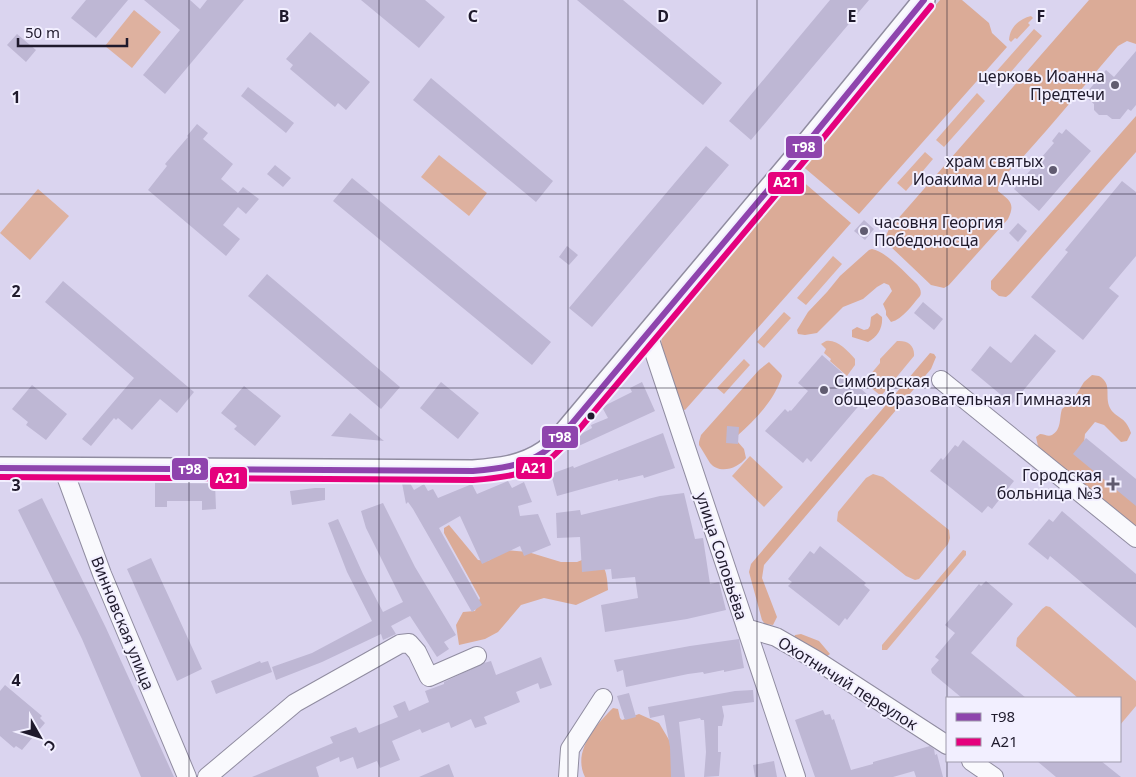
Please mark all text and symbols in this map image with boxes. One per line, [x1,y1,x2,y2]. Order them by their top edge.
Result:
text: B [279,5,289,27]
text: C [468,5,478,27]
text: D [657,5,669,27]
text: E [848,5,857,27]
text: F [1037,5,1045,27]
scale bar [18,15,126,47]
text: 50 m [25,22,60,42]
place label: церковь Иоанна Предтечи [978,65,1105,105]
marker: церковь Иоанна Предтечи [1109,79,1121,91]
text: 1 [11,86,21,108]
line badge: т98 [785,135,823,159]
text: т98 [792,137,816,156]
place label: храм святых Иоакима и Анны [913,150,1044,190]
marker: храм святых Иоакима и Анны [1047,164,1059,176]
line badge: А21 [767,171,805,195]
text: А21 [773,172,799,191]
place label: часовня Георгия Победоносца [874,211,1004,251]
marker: часовня Георгия Победоносца [858,225,870,237]
text: 2 [11,280,21,302]
place label: Симбирская общеобразовательная Гимназия [834,370,1091,410]
marker: Симбирская общеобразовательная Гимназия [818,384,830,396]
unlabelled marker [586,411,596,421]
line badge: т98 [541,425,579,449]
text: т98 [548,427,572,446]
line badge: А21 [515,456,553,480]
line badge: т98 [171,457,209,481]
text: А21 [521,458,547,477]
text: т98 [178,459,202,478]
place label: Городская больница №3 [997,464,1102,504]
line badge: А21 [209,466,248,490]
text: А21 [215,468,241,487]
text: 3 [11,474,21,496]
marker: Городская больница №3 [1106,477,1120,491]
street label: улица Соловьёва [691,490,753,622]
street label: Винновская улица [86,553,160,693]
street label: Охотничий переулок [774,631,923,735]
text: 4 [11,669,21,691]
legend [946,697,1121,762]
text: т98 [991,706,1015,726]
north arrow [15,712,65,762]
text: А21 [991,731,1018,751]
text: С [40,736,61,755]

